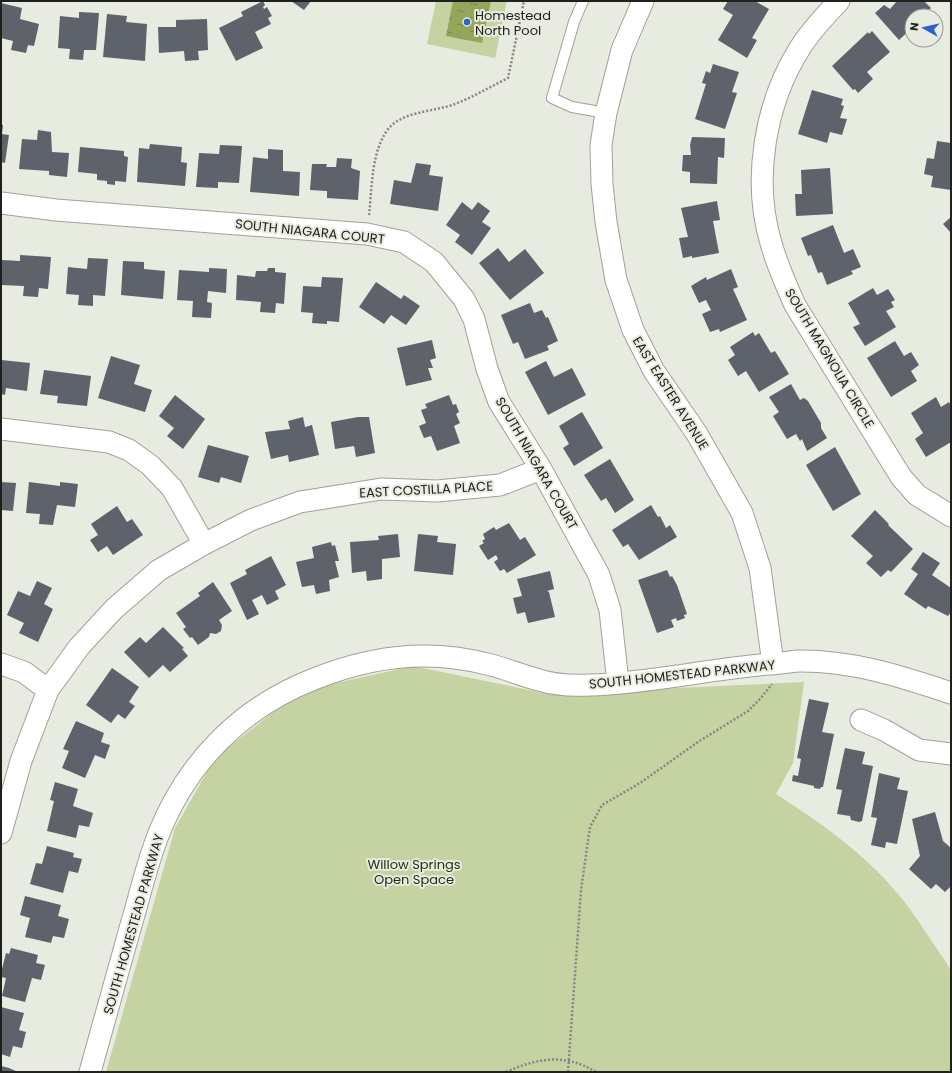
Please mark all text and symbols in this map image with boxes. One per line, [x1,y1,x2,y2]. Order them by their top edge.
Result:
place label: Homestead North Pool [475,6,551,40]
north arrow [904,8,944,48]
marker: Homestead North Pool [462,17,472,27]
text: N [906,21,923,32]
street label: SOUTH NIAGARA COURT [234,214,386,249]
street label: SOUTH MAGNOLIA CIRCLE [780,285,879,432]
street label: EAST EASTER AVENUE [628,333,713,454]
street label: SOUTH NIAGARA COURT [491,393,582,533]
street label: EAST COSTILLA PLACE [359,477,493,502]
street label: SOUTH HOMESTEAD PARKWAY [588,655,776,694]
street label: SOUTH HOMESTEAD PARKWAY [99,831,168,1017]
park label: Willow Springs Open Space [367,855,461,889]

